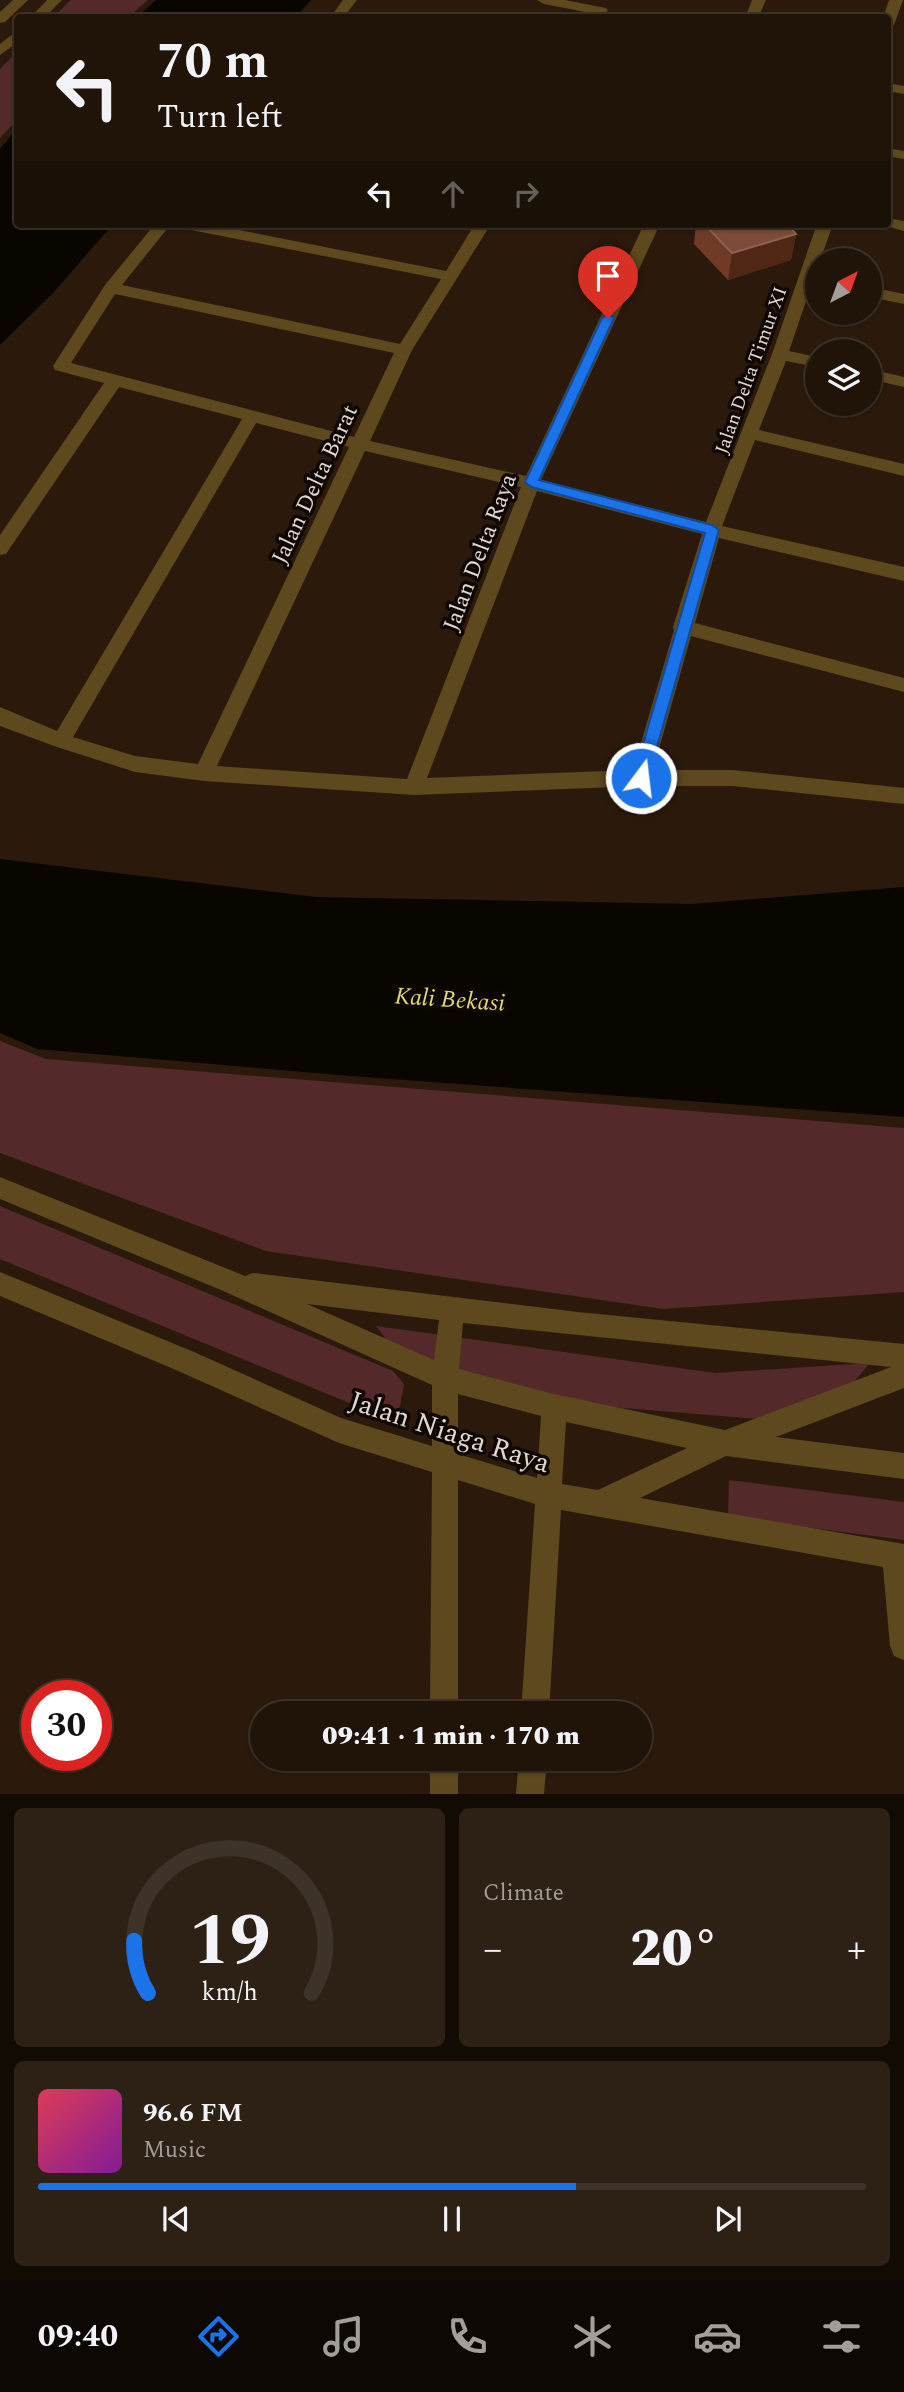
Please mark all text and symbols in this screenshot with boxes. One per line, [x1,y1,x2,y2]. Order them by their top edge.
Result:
text: 70 m [157,25,268,100]
icon: left [42,42,133,133]
text: Turn left [157,93,283,142]
icon: left [361,175,399,213]
icon: ahead [434,175,472,213]
icon: right [507,175,545,213]
pin [578,246,638,318]
north arrow [805,248,882,326]
map controls [805,248,882,416]
icon: arrive [589,257,627,295]
street label: Jalan Delta Timur XI [708,283,795,458]
button: layers [805,339,882,416]
street label: Jalan Delta Barat [263,399,368,570]
street label: Jalan Delta Raya [434,469,527,636]
position arrow [604,741,678,815]
water label: Kali Bekasi [394,978,506,1022]
street label: Jalan Niaga Raya [344,1380,556,1485]
speed limit sign: 30 [21,1680,112,1771]
text: 09:41 · 1 min · 170 m [322,1716,580,1756]
text: Climate [483,1876,564,1911]
text: 19 [189,1887,270,1998]
text: 20° [630,1910,719,1989]
text: − [483,1921,502,1979]
text: + [847,1921,866,1979]
text: km/h [201,1974,258,2012]
text: 96.6 FM [143,2093,243,2133]
text: Music [143,2133,206,2168]
icon: previous [157,2200,195,2238]
icon: pause [433,2200,471,2238]
icon: next [709,2200,747,2238]
text: 09:40 [38,2312,118,2361]
icon: directions [194,2312,243,2361]
icon: music [319,2312,368,2361]
icon: phone [443,2312,492,2361]
icon: climate [568,2312,617,2361]
icon: car [693,2312,742,2361]
icon: filters [817,2312,866,2361]

